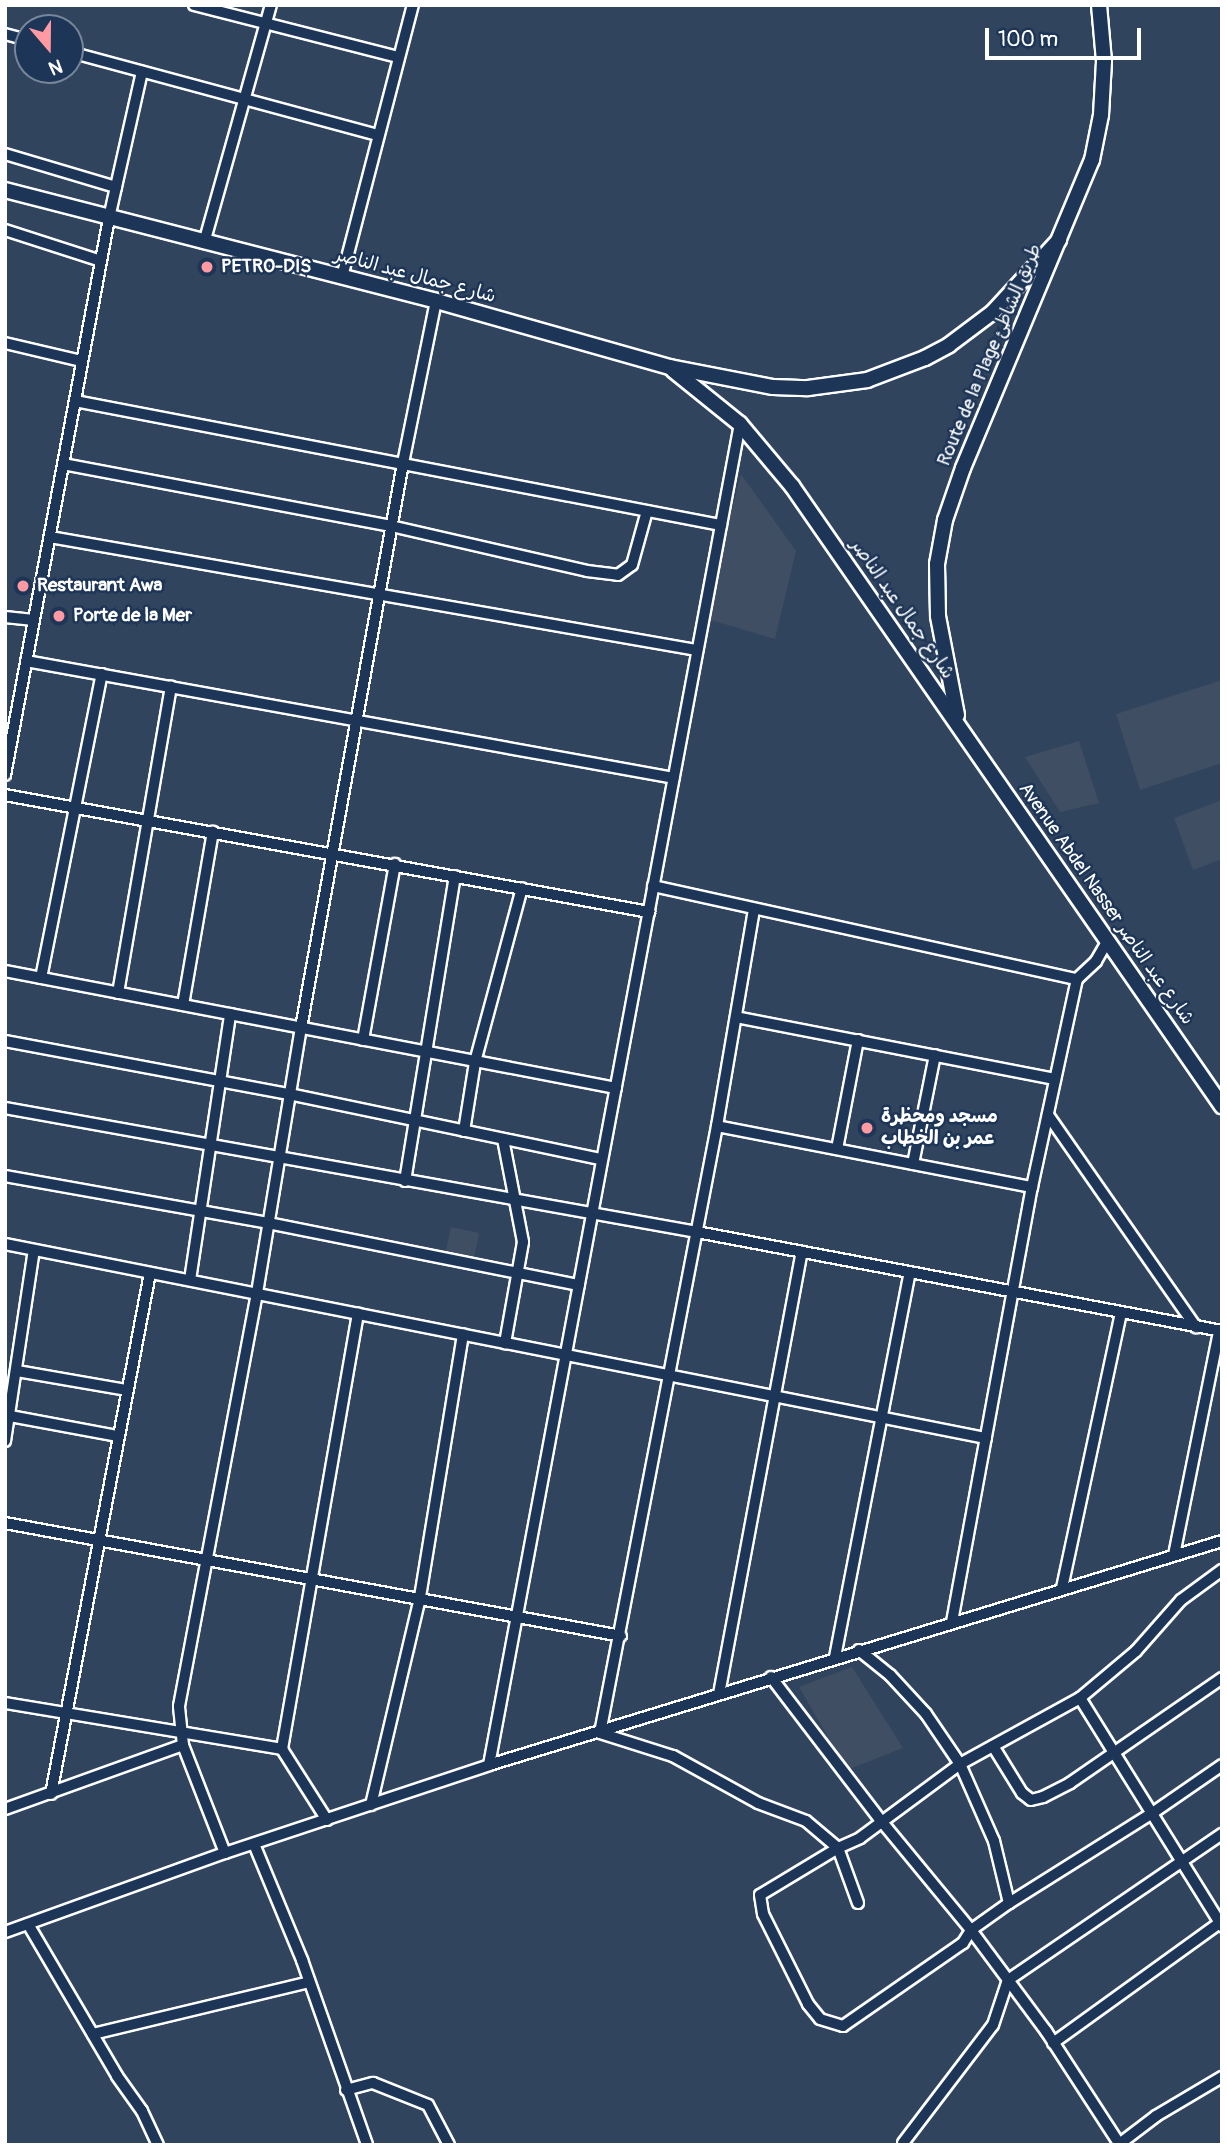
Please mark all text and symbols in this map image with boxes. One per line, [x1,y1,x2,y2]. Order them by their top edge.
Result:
north arrow [14,14,84,84]
scale bar [989,14,1145,58]
text: 100 m [998,26,1058,53]
text: N [45,53,66,80]
street label: Route de la Plage طريق الشاطئ [933,241,1047,469]
street label: شارع جمال عبد الناصر [332,243,498,309]
place label: PETRO-DIS [221,256,311,278]
marker: PETRO-DIS [199,259,215,275]
street label: شارع جمال عبد الناصر [845,534,959,684]
place label: Restaurant Awa [37,575,162,597]
marker: Restaurant Awa [15,578,31,594]
place label: Porte de la Mer [73,605,192,627]
marker: Porte de la Mer [51,608,67,624]
street label: Avenue Abdel Nasser شارع عبد الناصر [1013,779,1199,1029]
place label: مسجد ومحظرة عمر بن الخطاب [881,1106,998,1150]
marker: مسجد ومحظرة عمر بن الخطاب [859,1120,875,1136]

